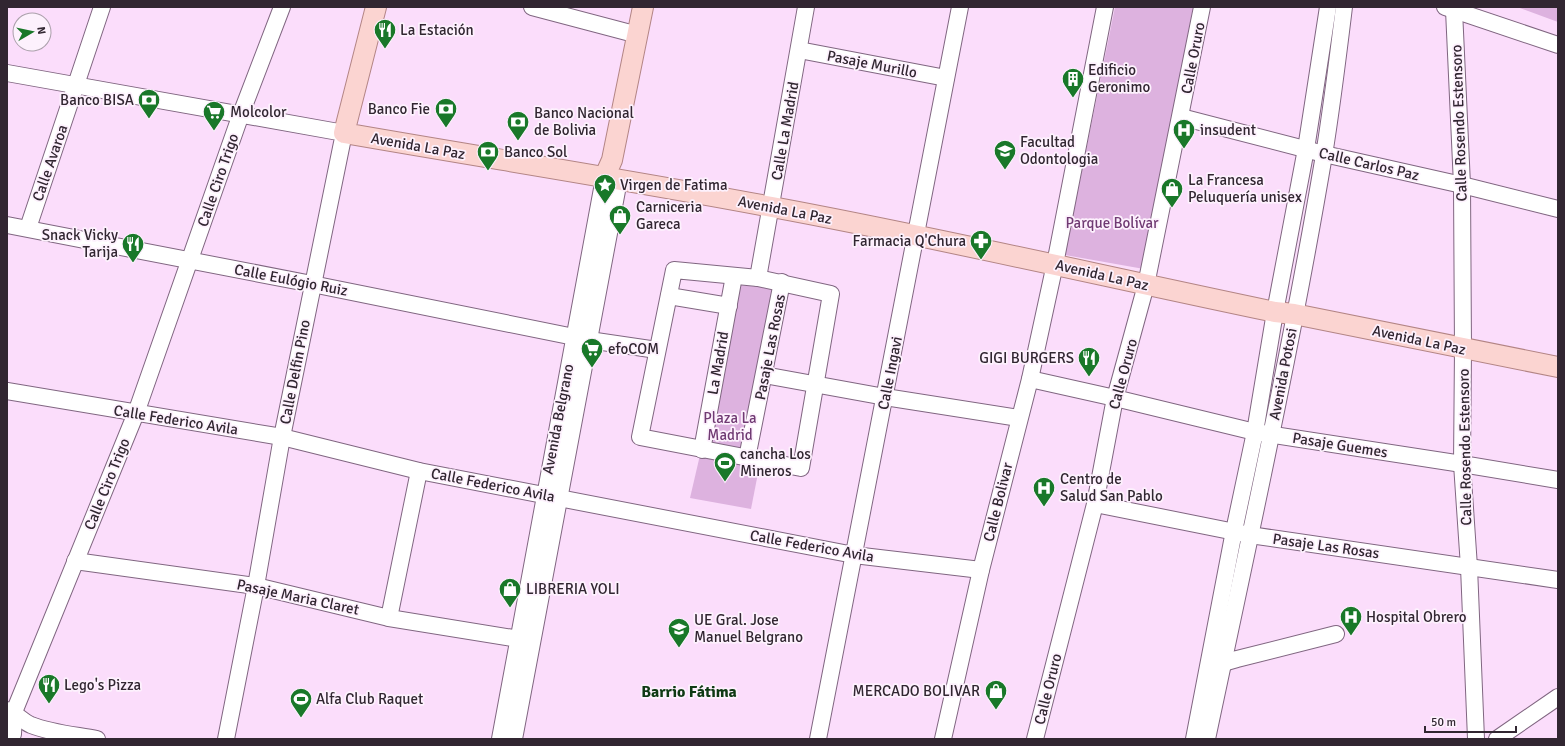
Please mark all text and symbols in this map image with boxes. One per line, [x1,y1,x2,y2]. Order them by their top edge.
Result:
north arrow [12,12,52,52]
restaurant icon: La Estación [372,17,398,50]
place label: La Estación [400,21,474,39]
street label: Calle Oruro [1177,21,1209,95]
text: N [34,26,48,35]
street label: Calle Rosendo Estensoro [1447,44,1471,202]
street label: Pasaje Murillo [825,46,919,82]
place label: Edificio Geronimo [1088,61,1150,96]
building icon: Edificio Geronimo [1060,66,1086,99]
street label: Calle La Madrid [767,80,803,182]
bank icon: Banco BISA [136,87,162,120]
place label: Banco BISA [60,91,134,109]
bank icon: Banco Fie [433,96,459,129]
supermarket icon: Molcolor [201,99,227,132]
place label: Banco Fie [368,100,430,118]
place label: Molcolor [230,103,287,121]
place label: Banco Nacional de Bolivia [534,104,634,139]
bank icon: Banco Nacional de Bolivia [505,109,531,142]
hospital icon: insudent [1171,117,1197,150]
place label: insudent [1200,121,1256,139]
street label: Calle Avaroa [28,122,72,204]
street label: Avenida La Paz [370,129,467,163]
street label: Calle Ciro Trigo [194,131,242,229]
place label: Facultad Odontologia [1020,133,1098,168]
school or university icon: Facultad Odontologia [992,138,1018,171]
bank icon: Banco Sol [475,139,501,172]
place label: Banco Sol [504,143,567,161]
street label: Calle Carlos Paz [1317,144,1421,184]
place label: La Francesa Peluquería unisex [1188,171,1302,206]
place icon: Virgen de Fatima [592,172,618,205]
place label: Virgen de Fatima [620,176,728,194]
shop icon: La Francesa Peluquería unisex [1159,176,1185,209]
street label: Avenida La Paz [737,192,834,228]
place label: Carniceria Gareca [636,198,702,233]
shop icon: Carniceria Gareca [607,203,633,236]
park label: Parque Bolívar [1065,214,1159,232]
place label: Snack Vicky Tarija [42,226,118,261]
pharmacy icon: Farmacia Q'Chura [968,228,994,261]
restaurant icon: Snack Vicky Tarija [120,231,146,264]
place label: Farmacia Q'Chura [853,232,966,250]
street label: Avenida La Paz [1054,256,1151,295]
street label: Calle Eulógio Ruiz [233,260,349,300]
street label: Pasaje Las Rosas [751,292,789,401]
street label: Calle Delfin Pino [276,318,314,426]
street label: Avenida La Paz [1371,321,1468,359]
street label: Avenida Potosi [1265,326,1301,422]
street label: La Madrid [704,330,732,396]
street label: Calle Ingavi [874,335,906,411]
supermarket icon: efoCOM [579,336,605,369]
street label: Calle Oruro [1105,336,1141,411]
place label: efoCOM [608,340,659,358]
restaurant icon: GIGI BURGERS [1076,345,1102,378]
place label: GIGI BURGERS [979,349,1074,367]
street label: Avenida Belgrano [538,362,578,476]
street label: Calle Rosendo Estensoro [1455,368,1475,526]
street label: Calle Federico Avila [112,401,240,439]
park label: Plaza La Madrid [703,409,757,444]
street label: Pasaje Guemes [1291,429,1389,461]
street label: Calle Ciro Trigo [80,435,134,533]
place label: cancha Los Mineros [740,445,811,480]
sports icon: cancha Los Mineros [712,450,738,483]
street label: Calle Bolivar [979,460,1017,543]
street label: Calle Federico Avila [430,464,556,506]
place label: Centro de Salud San Pablo [1060,470,1163,505]
hospital icon: Centro de Salud San Pablo [1031,475,1057,508]
street label: Calle Federico Avila [748,526,876,566]
street label: Pasaje Las Rosas [1272,530,1381,562]
street label: Pasaje Maria Claret [235,575,361,619]
shop icon: LIBRERIA YOLI [497,576,523,609]
place label: LIBRERIA YOLI [526,580,620,598]
hospital icon: Hospital Obrero [1338,604,1364,637]
place label: Hospital Obrero [1366,608,1467,626]
place label: UE Gral. Jose Manuel Belgrano [694,611,803,646]
school or university icon: UE Gral. Jose Manuel Belgrano [666,616,692,649]
street label: Calle Oruro [1030,651,1066,726]
restaurant icon: Lego's Pizza [36,672,62,705]
place label: Lego's Pizza [64,676,141,694]
shop icon: MERCADO BOLIVAR [983,678,1009,711]
district label: Barrio Fátima [641,682,737,702]
place label: MERCADO BOLIVAR [853,682,980,700]
sports icon: Alfa Club Raquet [288,686,314,719]
place label: Alfa Club Raquet [316,690,423,708]
scale bar [1425,708,1516,734]
text: 50 m [1431,715,1456,730]

